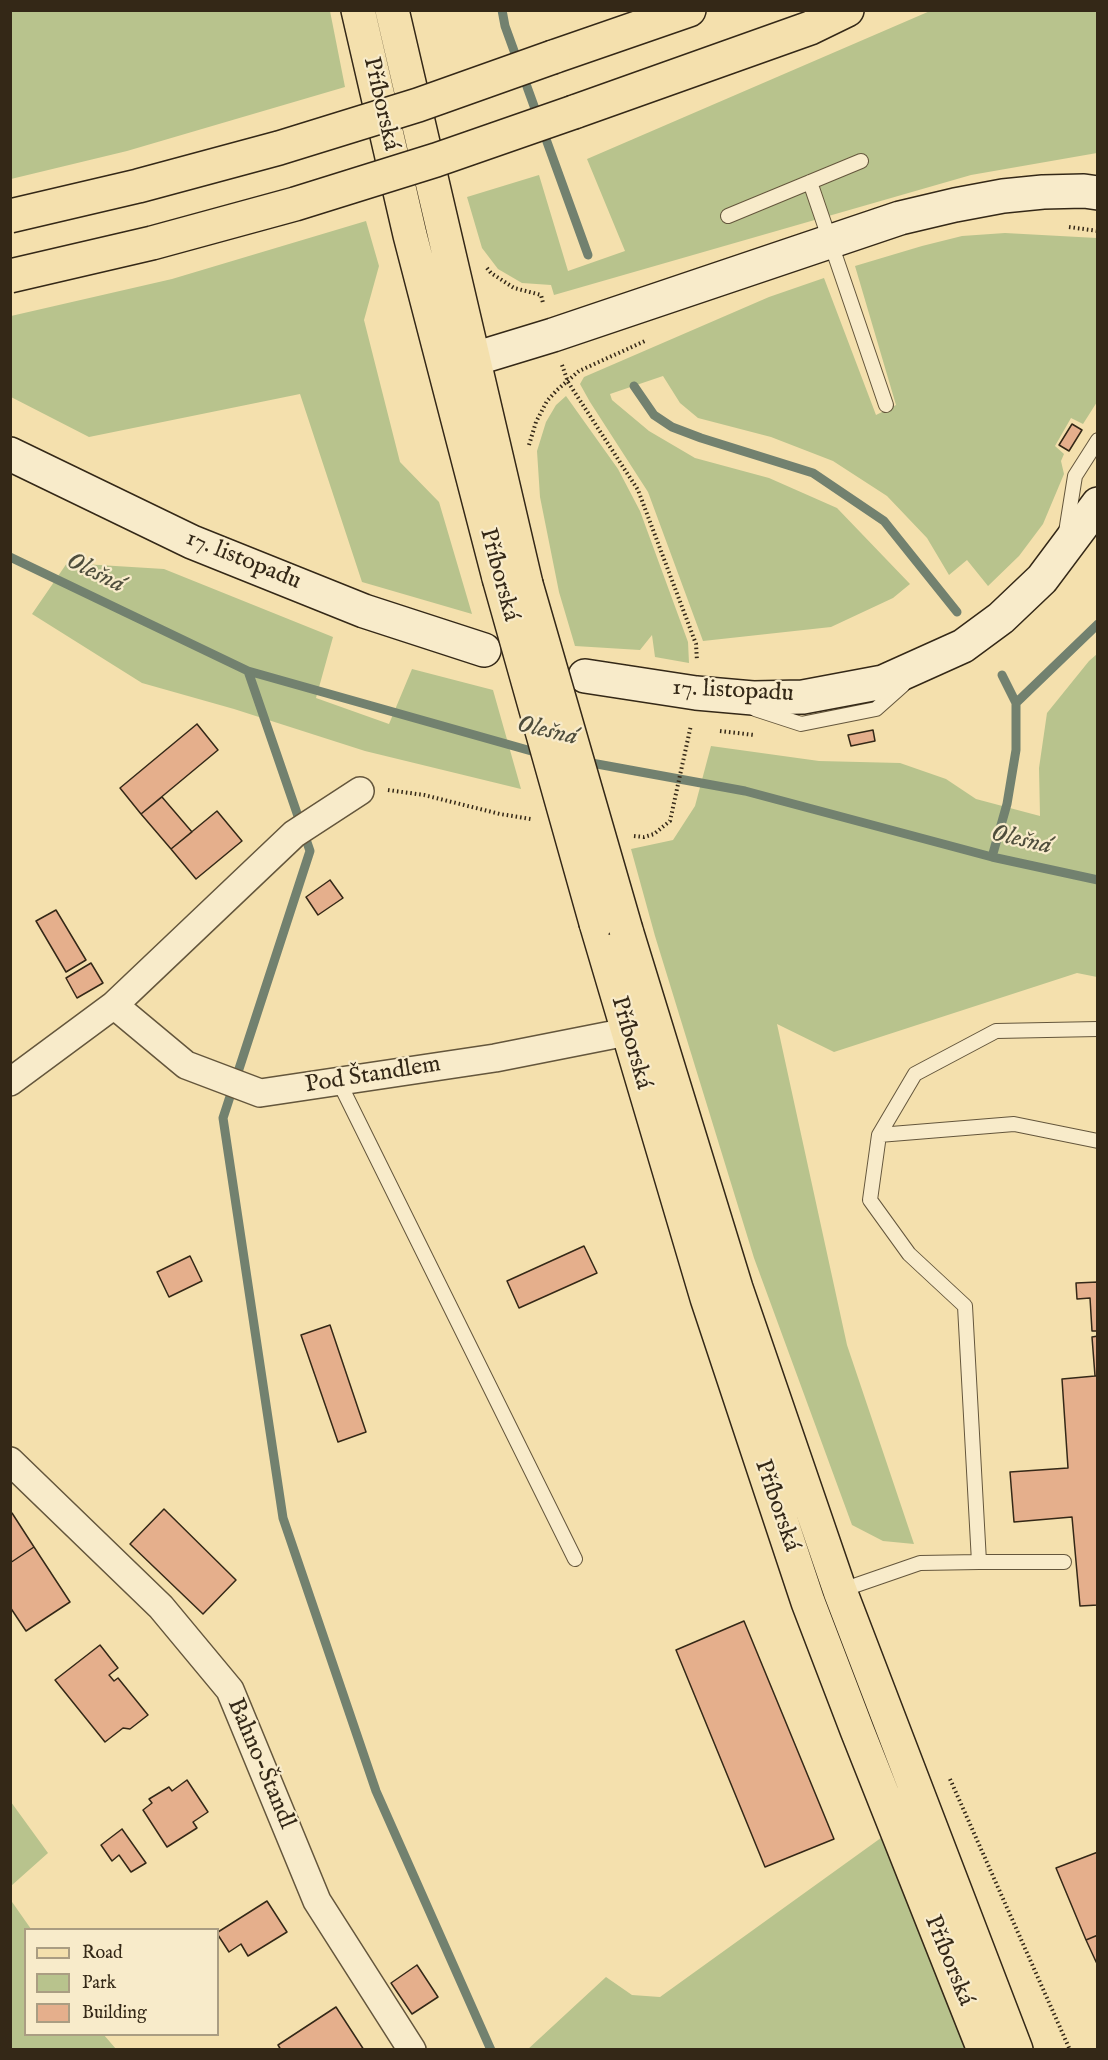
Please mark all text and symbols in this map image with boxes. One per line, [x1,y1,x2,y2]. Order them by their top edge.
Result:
street label: Příborská [355,54,405,154]
street label: 17. listopadu [181,525,305,597]
street label: Příborská [472,525,524,625]
water label: Olešná [61,547,129,601]
street label: 17. listopadu [671,674,795,710]
water label: Olešná [514,710,580,754]
water label: Olešná [988,819,1054,863]
street label: Příborská [603,993,657,1093]
street label: Pod Štandlem [303,1051,443,1101]
street label: Příborská [747,1456,805,1556]
street label: Bahno-Štandl [220,1694,300,1834]
street label: Příborská [917,1911,979,2011]
legend [24,1928,219,2036]
text: Road [82,1942,123,1965]
text: Park [82,1972,116,1995]
text: Building [82,2002,147,2025]

